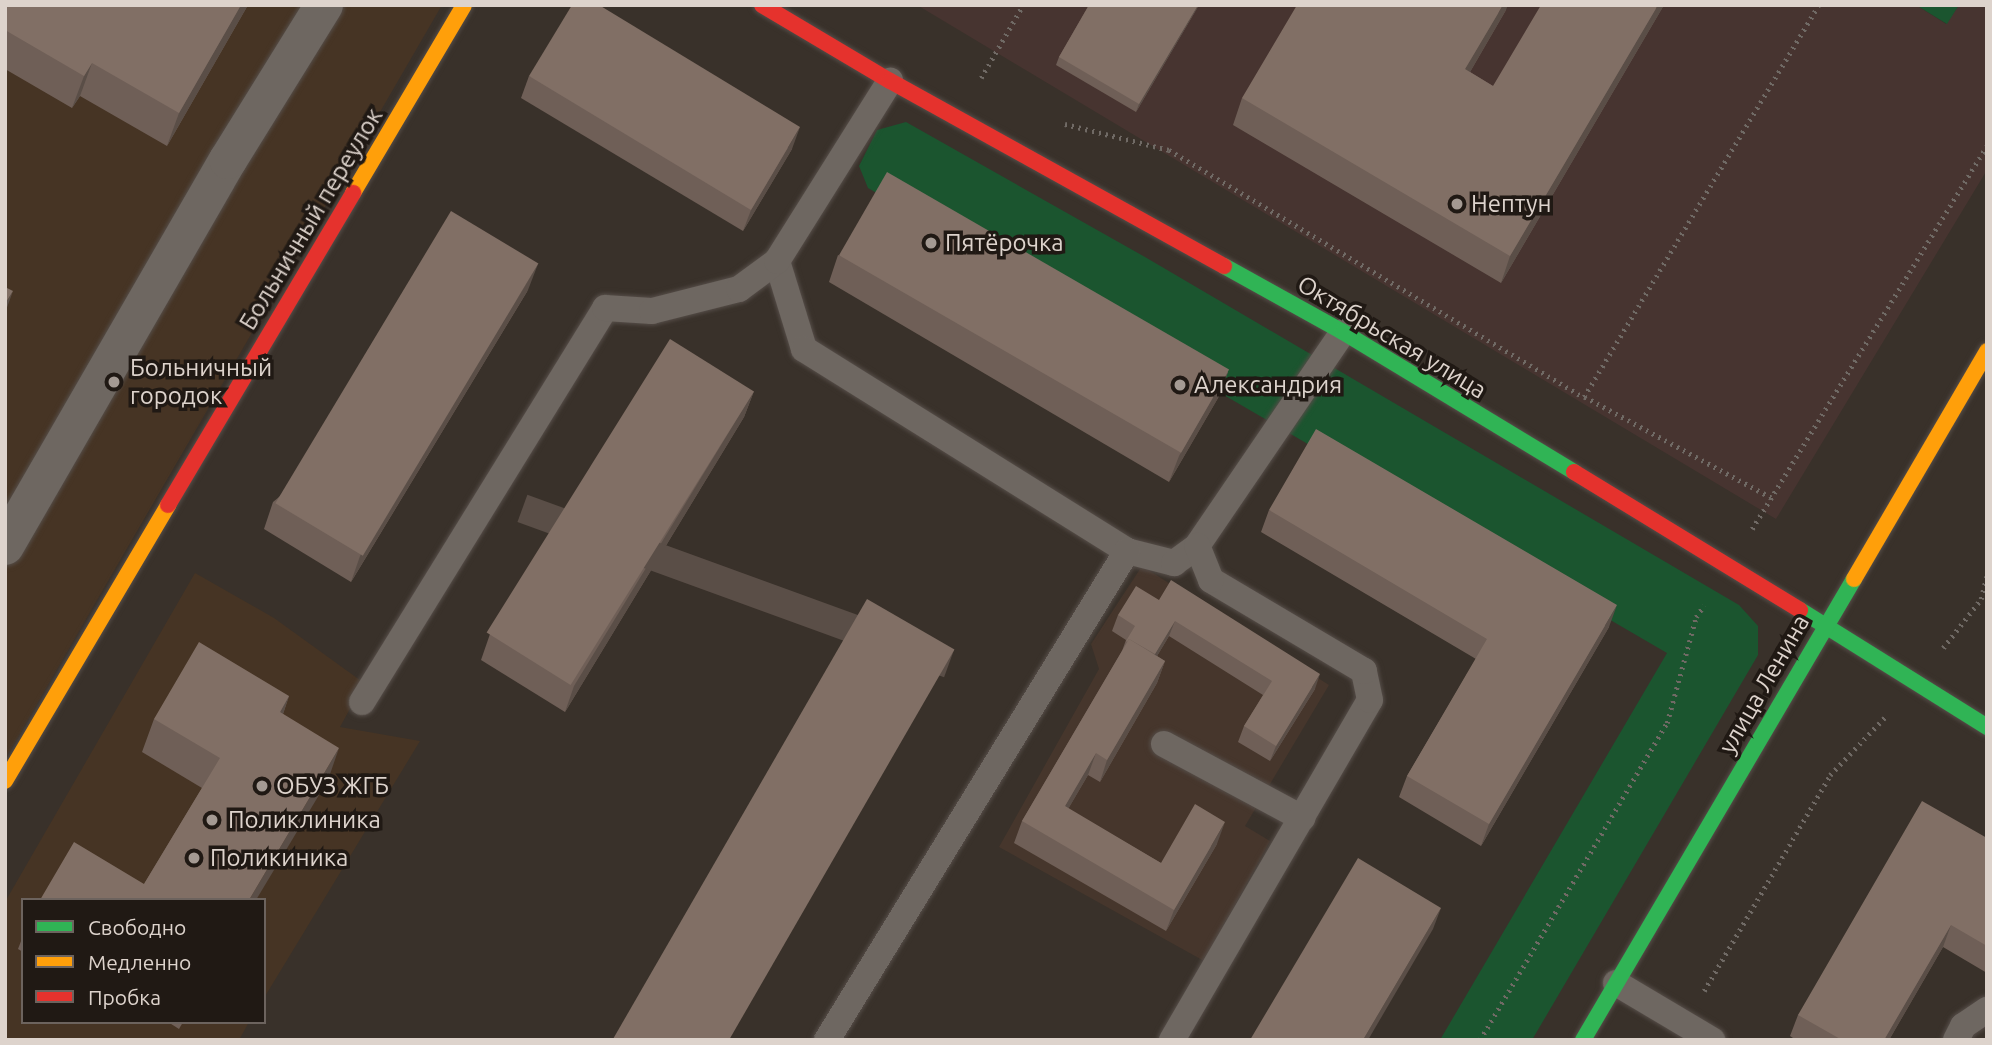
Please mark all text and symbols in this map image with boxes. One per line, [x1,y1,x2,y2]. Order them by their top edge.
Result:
street label: Больничный переулок [233,103,389,335]
place label: Нептун [1471,190,1552,218]
marker: Нептун [1449,196,1465,212]
place label: Пятёрочка [945,229,1064,257]
marker: Пятёрочка [923,235,939,251]
street label: Октябрьская улица [1292,269,1492,405]
place label: Больничный городок [130,354,272,410]
place label: Александрия [1194,371,1342,399]
marker: Больничный городок [104,372,124,392]
marker: Александрия [1172,377,1188,393]
street label: улица Ленина [1713,609,1815,759]
place label: ОБУЗ ЖГБ [276,772,389,800]
marker: ОБУЗ ЖГБ [254,778,270,794]
place label: Поликлиника [228,806,381,834]
marker: Поликлиника [202,810,222,830]
place label: Поликиника [210,844,348,872]
marker: Поликиника [184,848,204,868]
legend [21,898,266,1024]
text: Свободно [88,915,186,939]
text: Медленно [88,950,191,974]
text: Пробка [88,985,161,1009]

